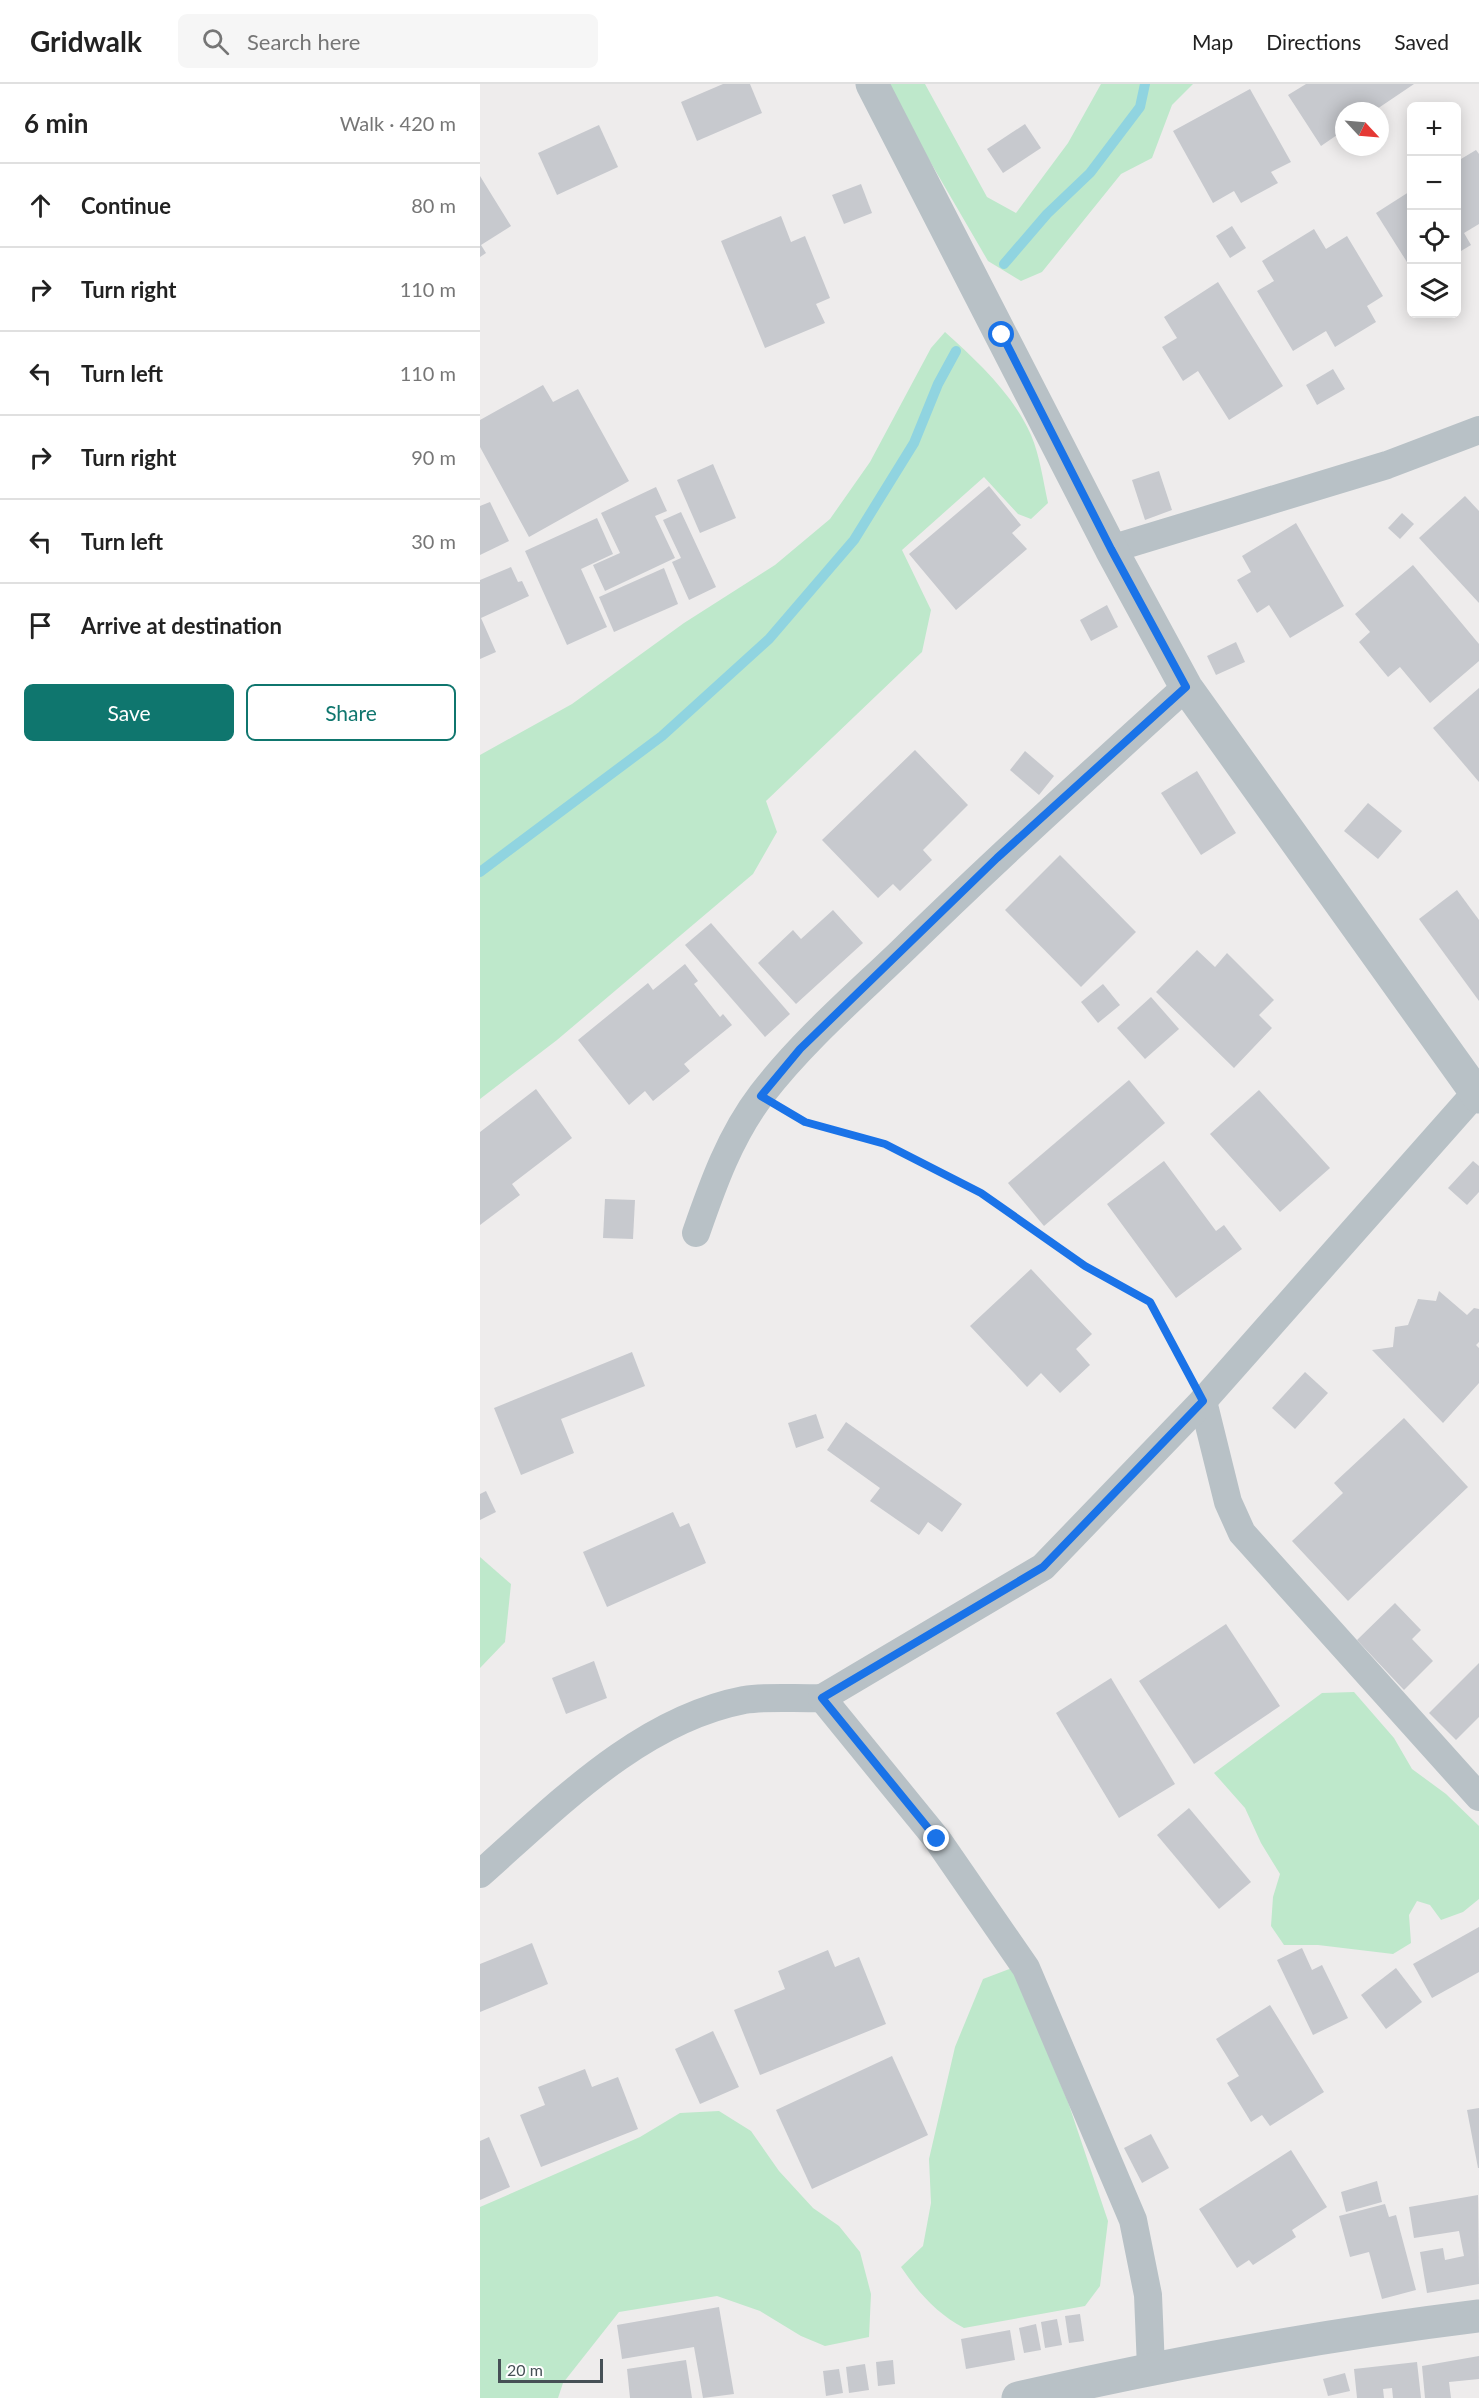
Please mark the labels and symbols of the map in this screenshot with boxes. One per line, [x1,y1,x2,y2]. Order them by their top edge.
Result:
north arrow [1335,102,1389,156]
route start [988,321,1014,347]
route end [923,1825,949,1851]
scale bar [498,2356,603,2384]

